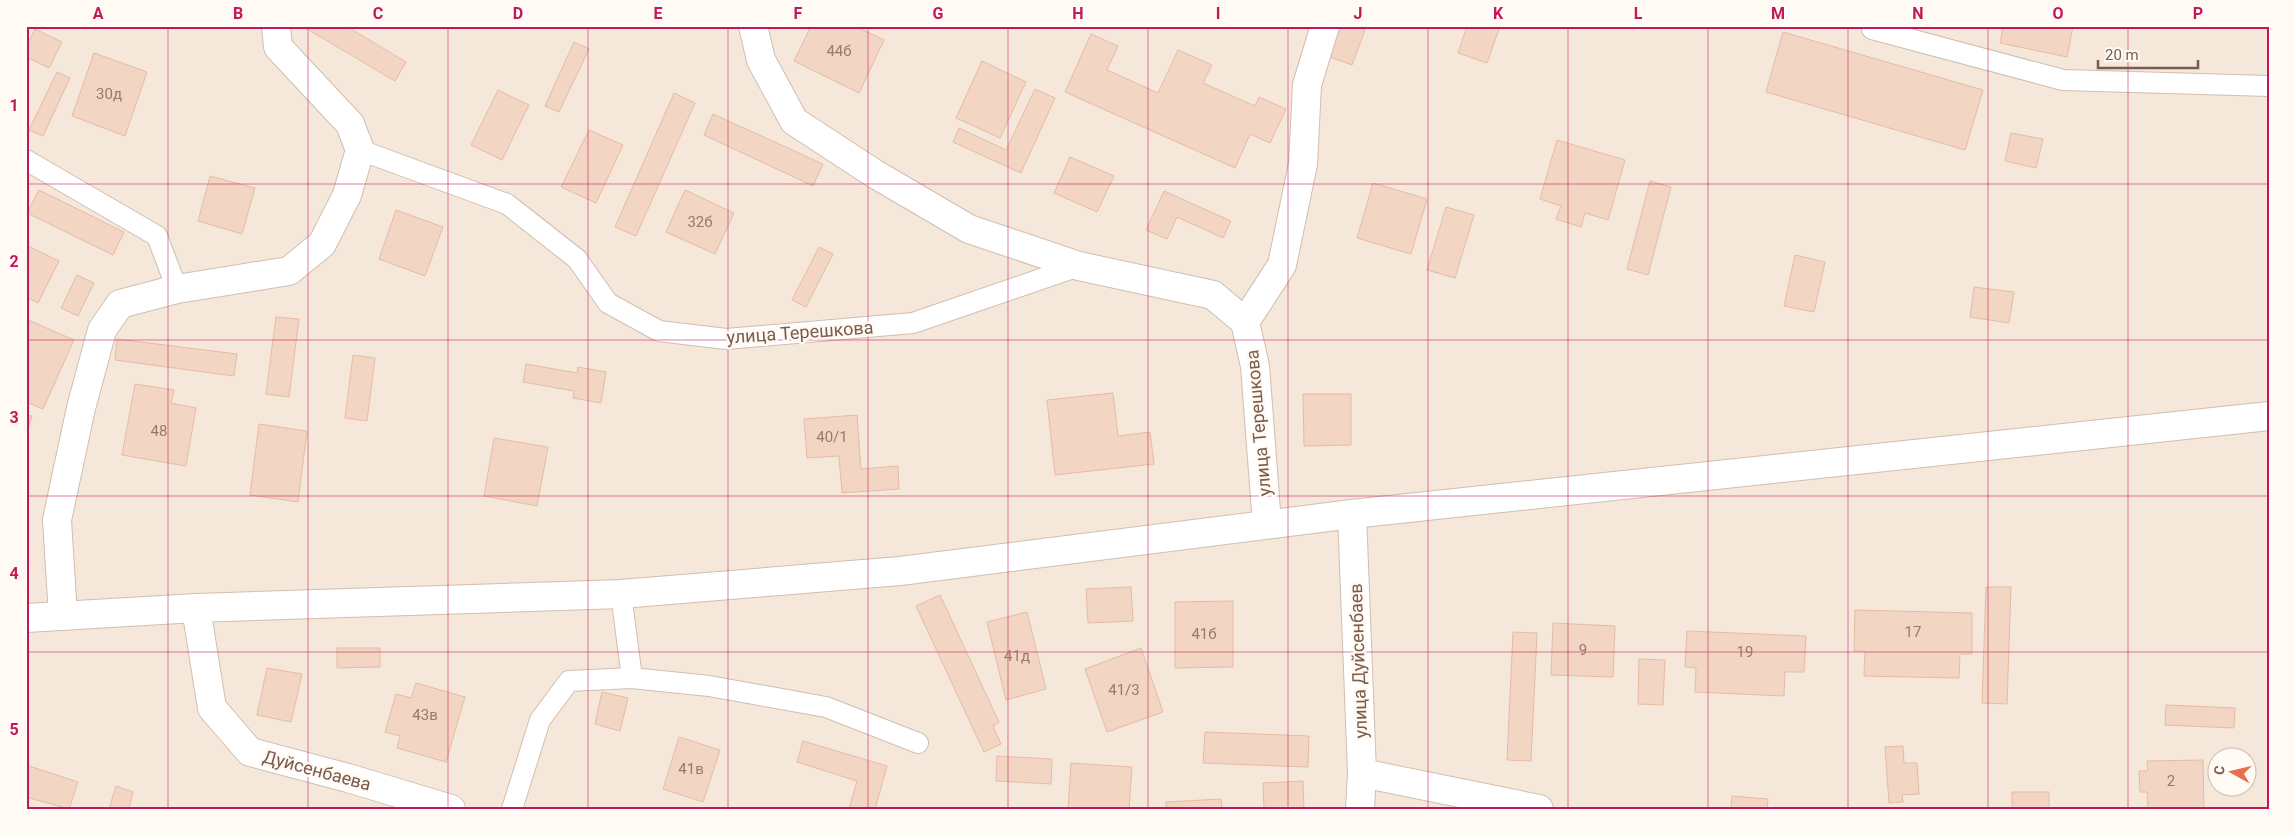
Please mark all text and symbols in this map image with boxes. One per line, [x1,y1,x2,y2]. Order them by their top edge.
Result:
text: A [93,4,104,23]
text: B [233,4,243,23]
text: C [373,4,383,23]
text: D [513,4,523,23]
text: E [654,4,663,23]
text: F [794,4,803,23]
text: G [933,4,944,23]
text: H [1072,4,1084,23]
text: I [1216,4,1220,23]
text: J [1354,4,1362,23]
text: K [1493,4,1504,23]
text: L [1634,4,1643,23]
text: M [1771,4,1785,23]
text: N [1912,4,1924,23]
text: O [2052,4,2064,23]
text: P [2193,4,2203,23]
scale bar [2098,38,2198,70]
house number: 44б [826,42,852,60]
text: 20 m [2105,46,2139,64]
house number: 30д [96,85,122,103]
text: 1 [9,96,19,115]
house number: 32б [687,213,713,231]
text: 2 [9,252,19,271]
street label: улица Терешкова [726,316,874,348]
street label: улица Терешкова [1241,349,1275,497]
text: 3 [9,408,19,427]
house number: 48 [151,422,167,440]
house number: 40/1 [816,428,848,446]
text: 4 [9,564,19,583]
street label: улица Дуйсенбаев [1345,583,1371,739]
house number: 17 [1905,623,1921,641]
house number: 41б [1191,625,1217,643]
house number: 9 [1579,641,1587,659]
house number: 19 [1737,643,1753,661]
house number: 41д [1004,647,1030,665]
house number: 41/3 [1108,681,1140,699]
house number: 43в [412,706,438,724]
text: 5 [9,720,19,739]
street label: Дуйсенбаева [261,745,373,795]
north arrow [2208,748,2258,798]
house number: 41в [678,760,704,778]
text: С [2211,765,2228,776]
house number: 2 [2167,772,2175,790]

